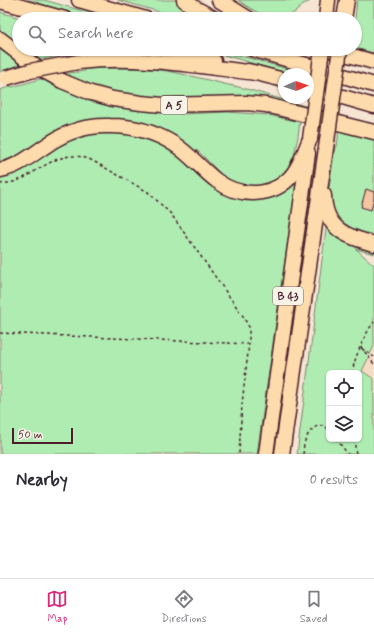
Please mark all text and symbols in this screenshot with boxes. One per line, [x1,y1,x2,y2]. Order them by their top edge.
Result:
search box [12,12,362,56]
icon: search [26,23,48,45]
text: Search here [58,24,134,44]
north arrow [278,68,314,104]
road number: A 5 [161,96,187,114]
road number: B 43 [273,287,303,305]
map controls [326,370,362,442]
button: locate [326,370,362,406]
button: layers [326,406,362,442]
scale bar [12,426,73,445]
text: 50 m [18,428,43,442]
text: Nearby [16,469,68,491]
text: 0 results [310,472,358,489]
tab: Map [46,588,68,626]
tab: Directions [161,588,207,626]
tab: Saved [300,588,327,626]

